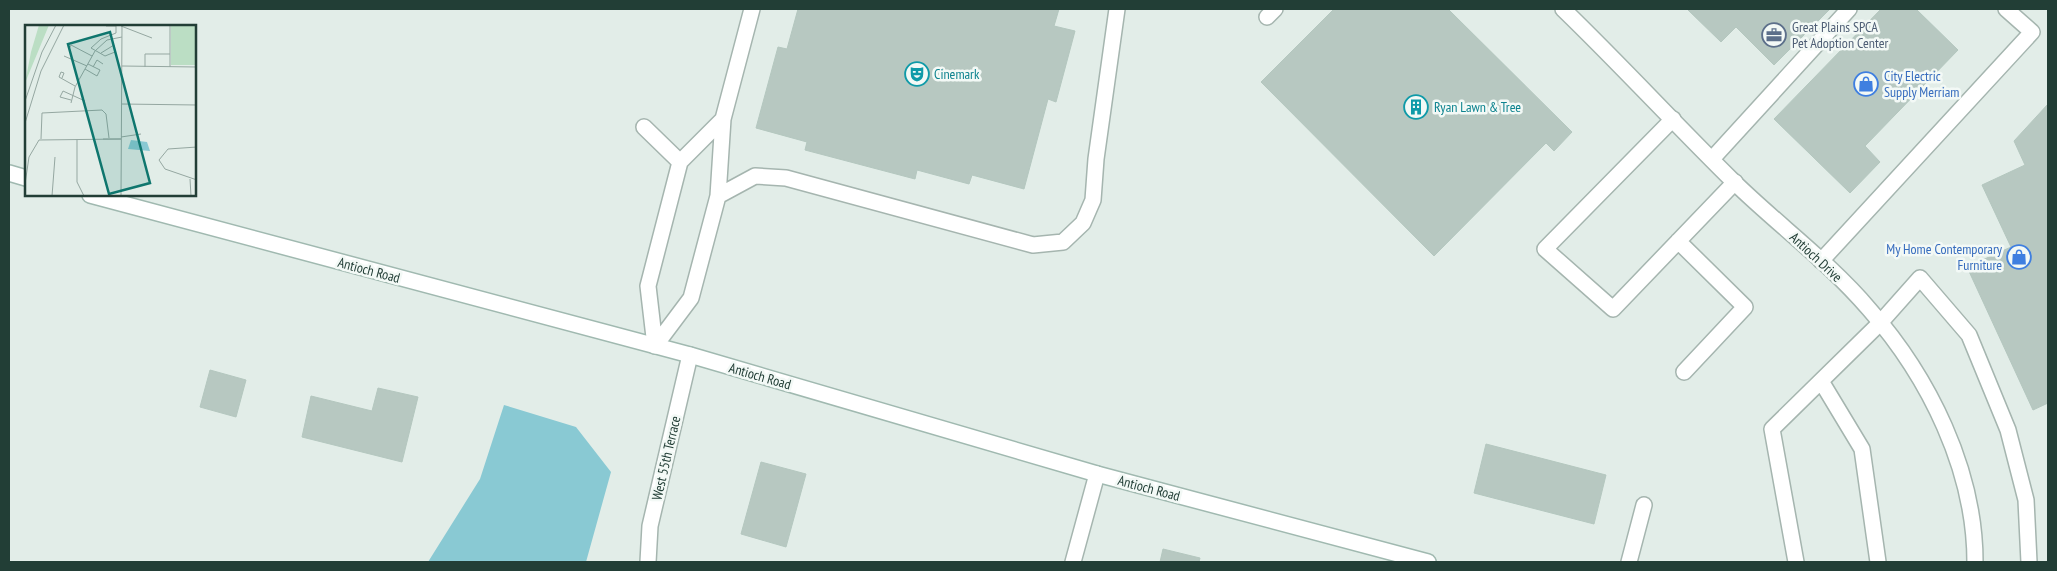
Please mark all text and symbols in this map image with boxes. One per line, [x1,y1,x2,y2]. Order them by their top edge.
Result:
place label: Great Plains SPCA Pet Adoption Center [1792,18,1888,52]
office icon: Great Plains SPCA Pet Adoption Center [1761,22,1787,48]
inset map [25,25,196,196]
theatre icon: Cinemark [904,61,930,87]
place label: Cinemark [934,65,980,83]
place label: City Electric Supply Merriam [1884,67,1959,101]
shop icon: City Electric Supply Merriam [1853,71,1879,97]
building icon: Ryan Lawn & Tree [1403,94,1429,120]
place label: Ryan Lawn & Tree [1434,98,1521,116]
street label: Antioch Drive [1786,228,1846,286]
place label: My Home Contemporary Furniture [1886,240,2003,274]
shop icon: My Home Contemporary Furniture [2006,244,2032,270]
street label: Antioch Road [336,253,402,287]
street label: Antioch Road [727,359,793,393]
street label: West 55th Terrace [648,414,684,502]
street label: Antioch Road [1116,471,1182,505]

